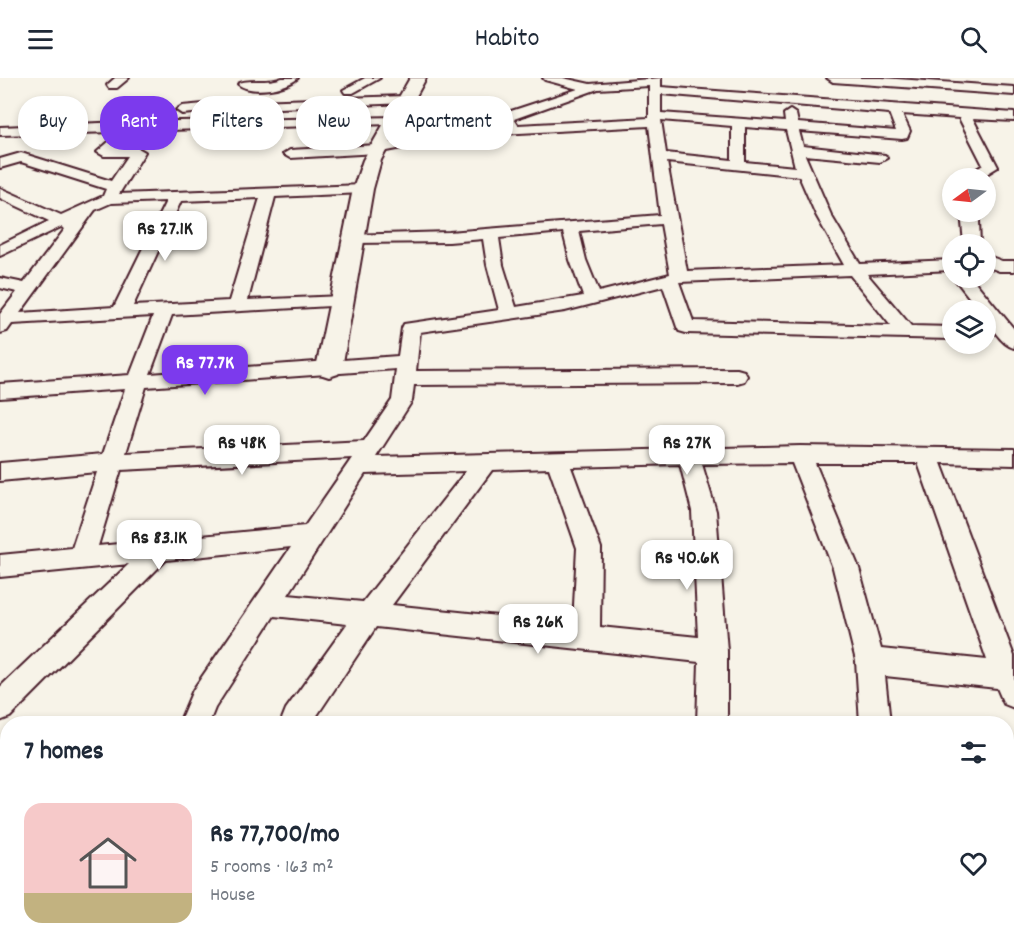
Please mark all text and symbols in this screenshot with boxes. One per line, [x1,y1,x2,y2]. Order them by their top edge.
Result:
text: Habito [474,20,540,59]
icon: menu [24,23,57,56]
icon: search [957,23,990,56]
chip: Buy [18,96,88,150]
chip: Rent [100,96,178,150]
chip: Filters [190,96,284,150]
chip: New [296,96,371,150]
chip: Apartment [383,96,513,150]
north arrow [942,168,996,222]
map controls [942,168,996,354]
pin: Rs 27.1K [103,211,227,262]
text: Rs 27.1K [137,216,193,244]
button: locate [942,234,996,288]
button: layers [942,300,996,354]
pin: Rs 77.7K [143,345,267,396]
text: Rs 77.7K [176,350,234,378]
pin: Rs 48K [193,425,291,476]
pin: Rs 27K [638,425,736,476]
text: Rs 48K [218,430,266,458]
text: Rs 27K [663,430,711,458]
pin: Rs 83.1K [97,520,221,571]
text: Rs 83.1K [131,525,187,553]
pin: Rs 40.6K [625,540,749,591]
text: Rs 40.6K [655,545,719,573]
pin: Rs 26K [489,604,587,655]
text: Rs 26K [513,609,563,637]
text: 7 homes [24,734,104,771]
icon: filters [957,736,990,769]
text: Rs 77,700/mo [210,817,340,854]
icon: home [72,827,144,899]
icon: heart [957,847,990,880]
text: 5 rooms · 163 m² [210,854,334,882]
text: House [210,882,255,910]

